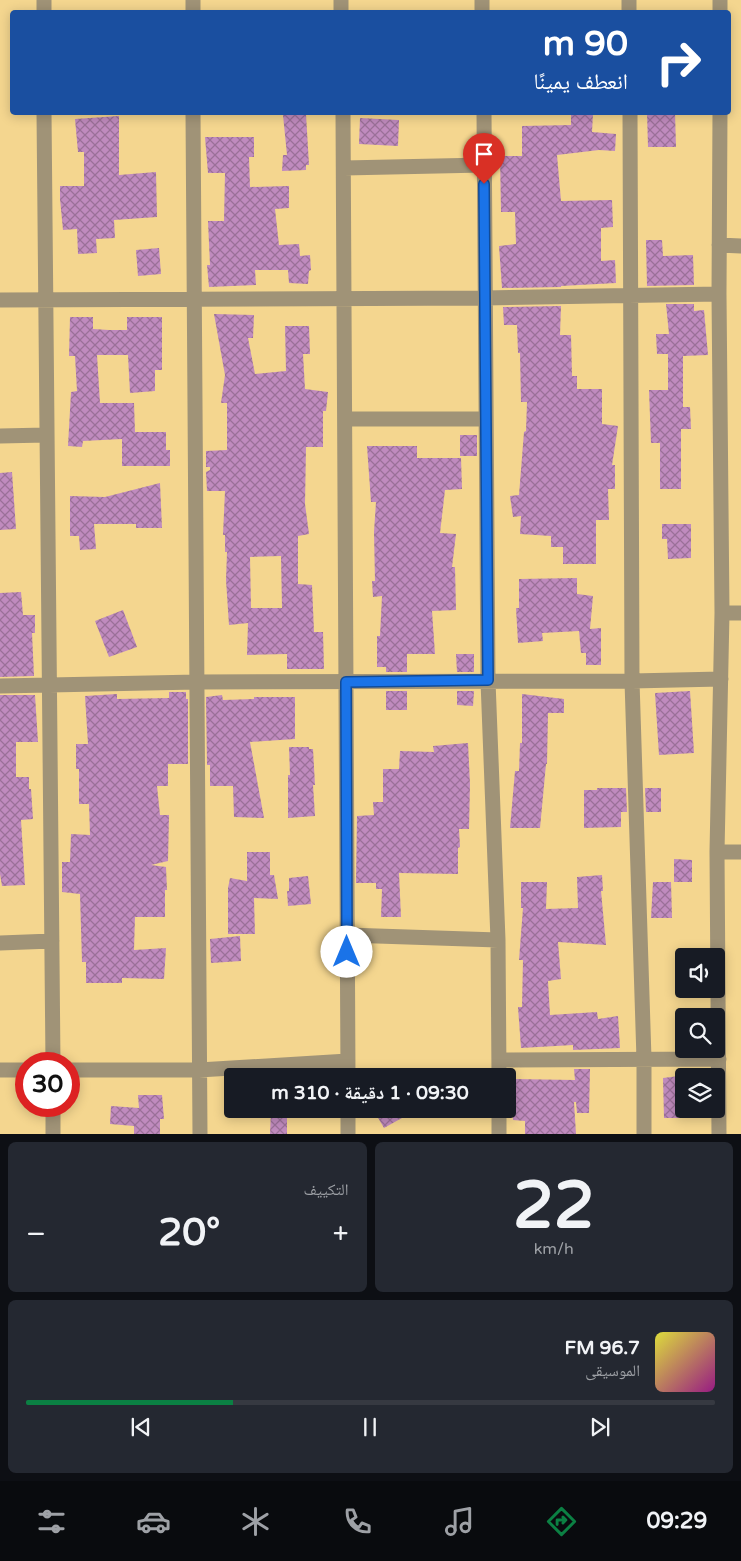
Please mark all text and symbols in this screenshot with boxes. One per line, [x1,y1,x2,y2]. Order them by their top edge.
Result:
text: 90 m [543,23,628,65]
icon: right [646,30,711,95]
text: انعطف يمينًا [534,69,628,95]
pin [463,133,505,184]
icon: arrive [470,140,498,168]
position arrow [320,925,372,977]
map controls [675,948,725,1118]
button: sound [675,948,725,998]
button: search [675,1008,725,1058]
speed limit sign: 30 [15,1052,80,1117]
button: layers [675,1068,725,1118]
text: 09:30 · 1 دقيقة · 310 m [271,1082,469,1104]
text: 22 [513,1167,595,1246]
text: التكييف [304,1180,349,1200]
text: 20° [158,1210,220,1256]
text: − [26,1217,46,1251]
text: + [333,1217,349,1251]
text: km/h [534,1239,574,1259]
text: 96.7 FM [565,1337,640,1359]
text: الموسيقى [585,1361,640,1381]
icon: previous [127,1413,155,1441]
icon: pause [356,1413,384,1441]
icon: next [586,1413,614,1441]
icon: filters [34,1504,69,1539]
icon: car [136,1504,171,1539]
icon: climate [238,1504,273,1539]
icon: phone [340,1504,375,1539]
icon: music [442,1504,477,1539]
icon: directions [544,1504,579,1539]
text: 09:29 [646,1508,707,1534]

